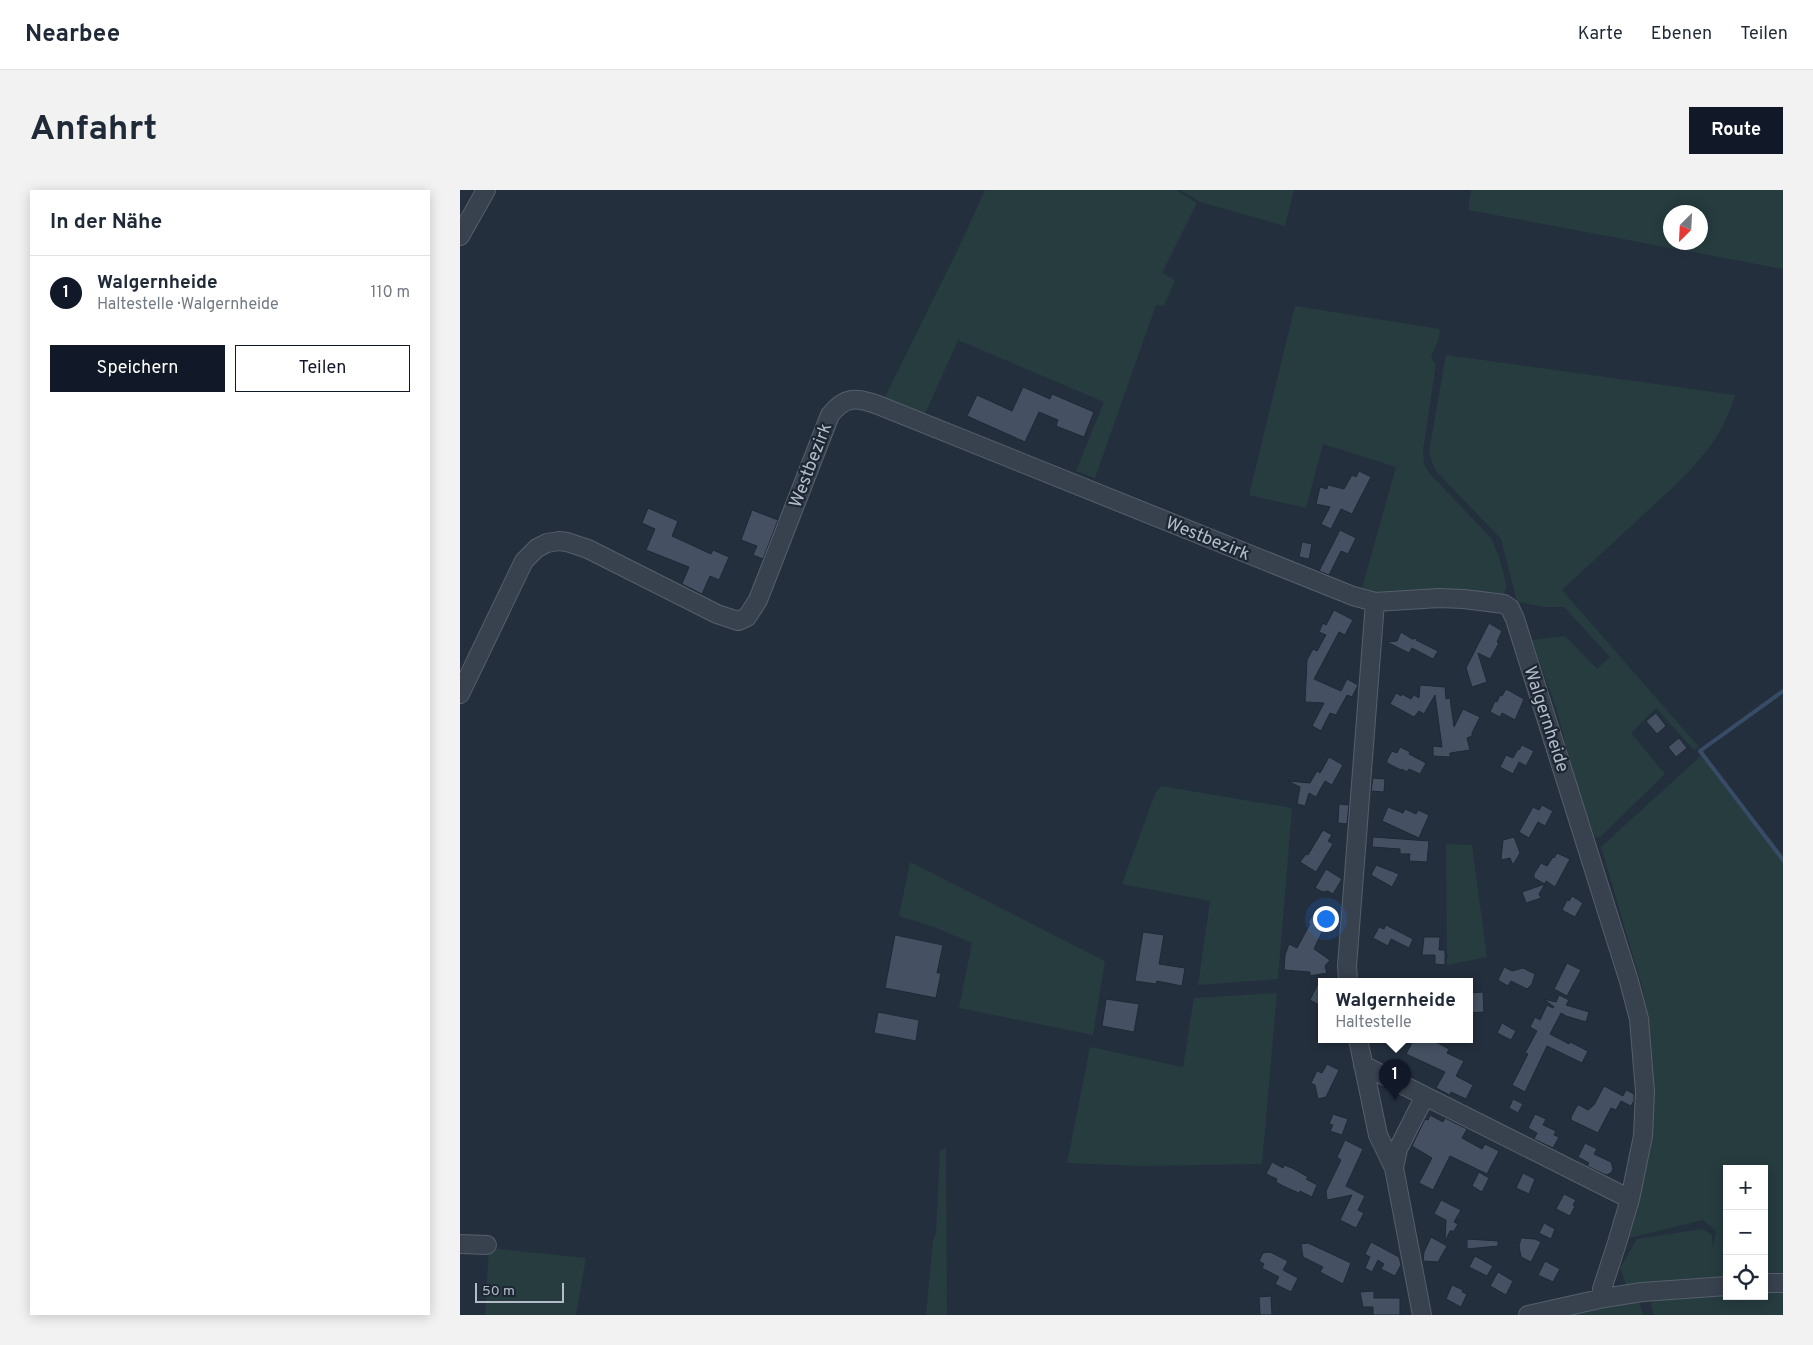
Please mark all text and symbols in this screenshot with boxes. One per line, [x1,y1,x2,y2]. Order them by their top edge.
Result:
text: Nearbee [25,20,120,50]
text: Karte [1578,23,1623,46]
text: Ebenen [1651,23,1712,46]
text: Teilen [1740,23,1788,46]
button: Route [1689,107,1783,154]
text: Anfahrt [30,108,157,152]
north arrow [1663,205,1708,250]
text: In der Nähe [50,209,162,236]
text: Walgernheide [97,271,218,295]
text: 1 [63,283,69,303]
text: 110 m [370,283,410,303]
text: Haltestelle · Walgernheide [97,295,279,315]
button: Speichern [50,345,225,392]
button: Teilen [235,345,410,392]
street label: Westbezirk [785,420,838,511]
street label: Westbezirk [1162,512,1253,567]
street label: Walgernheide [1518,663,1574,775]
your location [1313,906,1339,932]
popup [1318,978,1473,1043]
text: Walgernheide [1335,989,1456,1013]
text: Haltestelle [1335,1013,1412,1033]
pin: 1 [1379,1059,1411,1100]
map controls [1723,1165,1768,1300]
button: + [1723,1165,1768,1210]
button: − [1723,1210,1768,1255]
button: locate [1723,1255,1768,1300]
scale bar [475,1280,564,1303]
text: 50 m [482,1283,515,1300]

